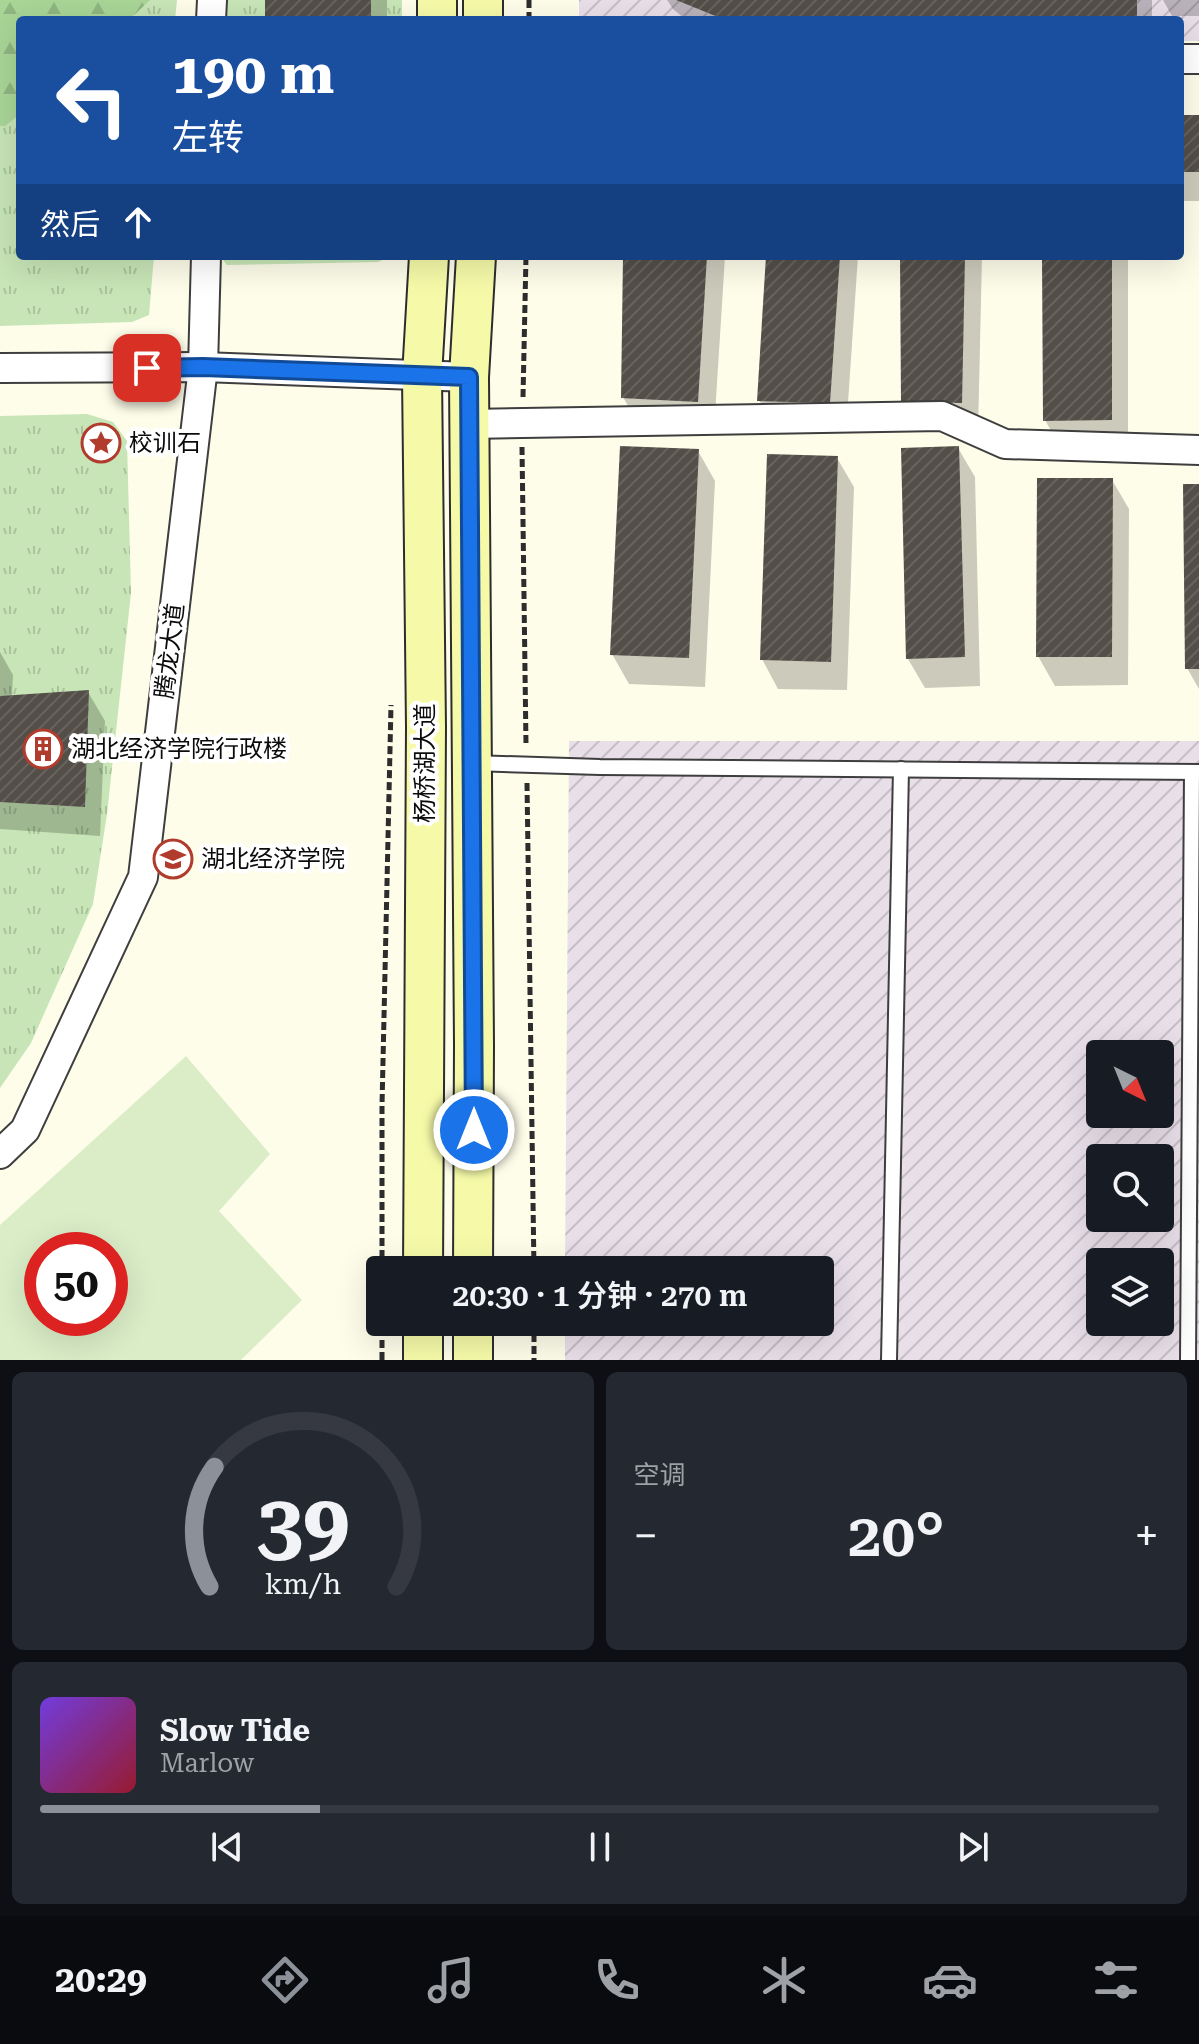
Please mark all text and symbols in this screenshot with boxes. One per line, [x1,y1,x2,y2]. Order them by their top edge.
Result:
text: 190 m [172,41,334,107]
icon: left [40,48,144,152]
text: 左转 [172,117,244,159]
icon: ahead [116,200,160,244]
text: 然后 [40,207,100,242]
pin [113,334,181,402]
icon: arrive [125,346,169,390]
place icon: 校训石 [80,422,122,464]
place label: 校训石 [129,429,201,457]
street label: 腾龙大道 [150,602,190,700]
street label: 杨桥湖大道 [411,703,439,823]
building icon: 湖北经济学院行政楼 [22,728,64,770]
place label: 湖北经济学院行政楼 [71,735,287,763]
school or university icon: 湖北经济学院 [152,838,194,880]
place label: 湖北经济学院 [201,845,345,873]
north arrow [1086,1040,1174,1128]
map controls [1086,1040,1174,1336]
position arrow [432,1088,516,1172]
button: search [1086,1144,1174,1232]
speed limit sign: 50 [24,1232,128,1336]
button: layers [1086,1248,1174,1336]
text: 20:30 · 1 分钟 · 270 m [453,1278,747,1313]
text: 空调 [634,1460,686,1490]
text: 39 [256,1476,349,1573]
text: 20° [848,1500,945,1571]
text: − [634,1510,658,1562]
text: + [1134,1510,1159,1562]
text: km/h [264,1567,341,1601]
text: Slow Tide [160,1713,310,1748]
text: Marlow [160,1748,254,1778]
icon: previous [205,1825,249,1869]
icon: pause [578,1825,622,1869]
icon: next [951,1825,995,1869]
icon: directions [257,1952,313,2008]
icon: music [423,1952,479,2008]
icon: phone [589,1952,645,2008]
icon: climate [756,1952,812,2008]
icon: car [922,1952,978,2008]
icon: filters [1088,1952,1144,2008]
text: 20:29 [55,1959,147,2001]

